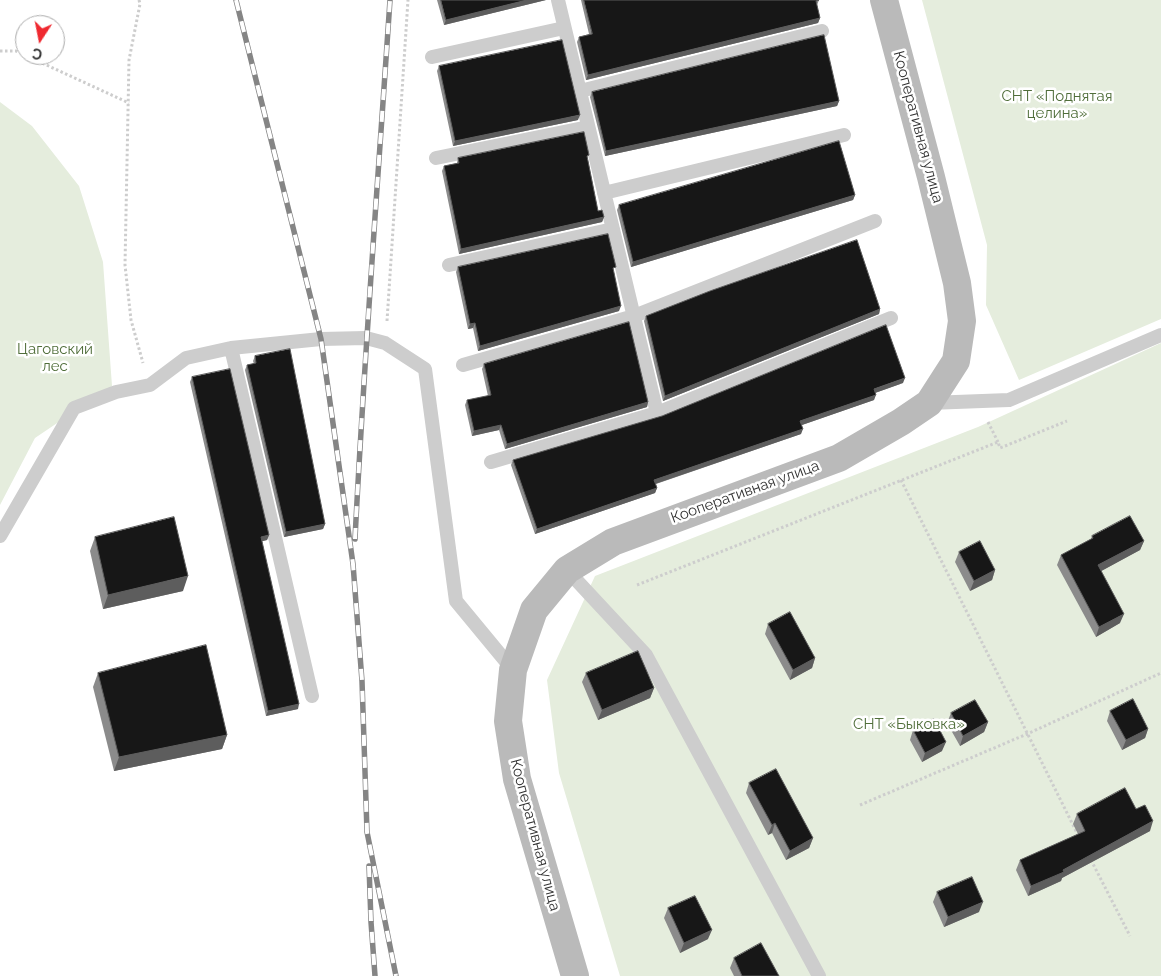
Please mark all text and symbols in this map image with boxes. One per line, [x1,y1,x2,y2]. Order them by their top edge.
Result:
north arrow [15,15,65,65]
text: С [31,45,44,63]
street label: Кооперативная улица [889,49,947,205]
park label: СНТ «Поднятая целина» [1002,87,1112,122]
park label: Цаговский лес [17,340,93,375]
street label: Кооперативная улица [668,457,822,527]
park label: СНТ «Быковка» [853,715,965,733]
street label: Кооперативная улица [506,757,564,913]

